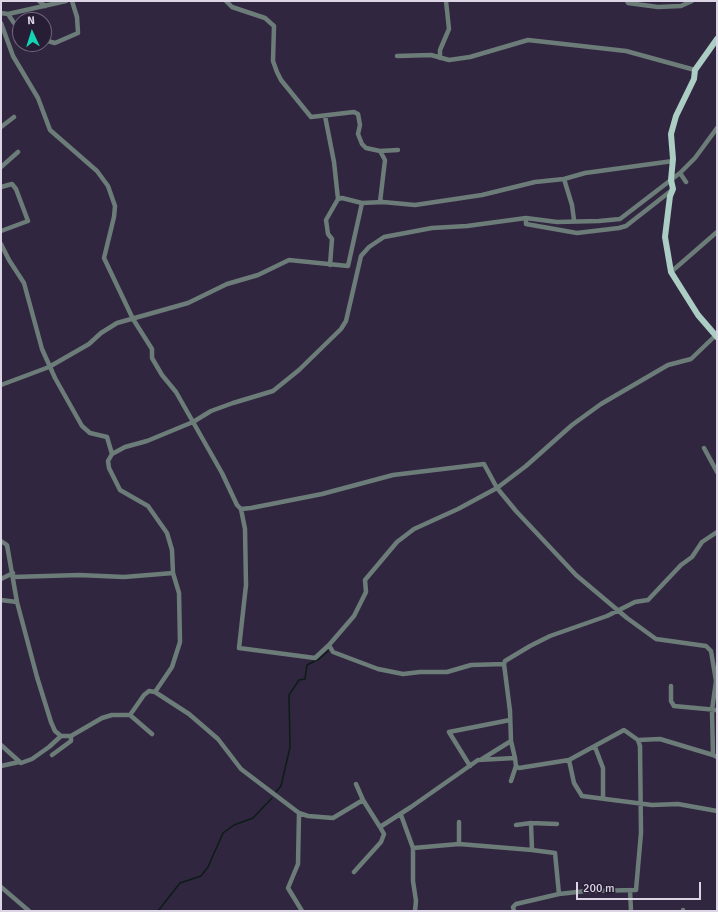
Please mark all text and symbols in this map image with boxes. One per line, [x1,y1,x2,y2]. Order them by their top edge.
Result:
north arrow [12,12,52,52]
text: N [27,14,35,27]
scale bar [578,874,703,900]
text: 200 m [583,881,615,896]

